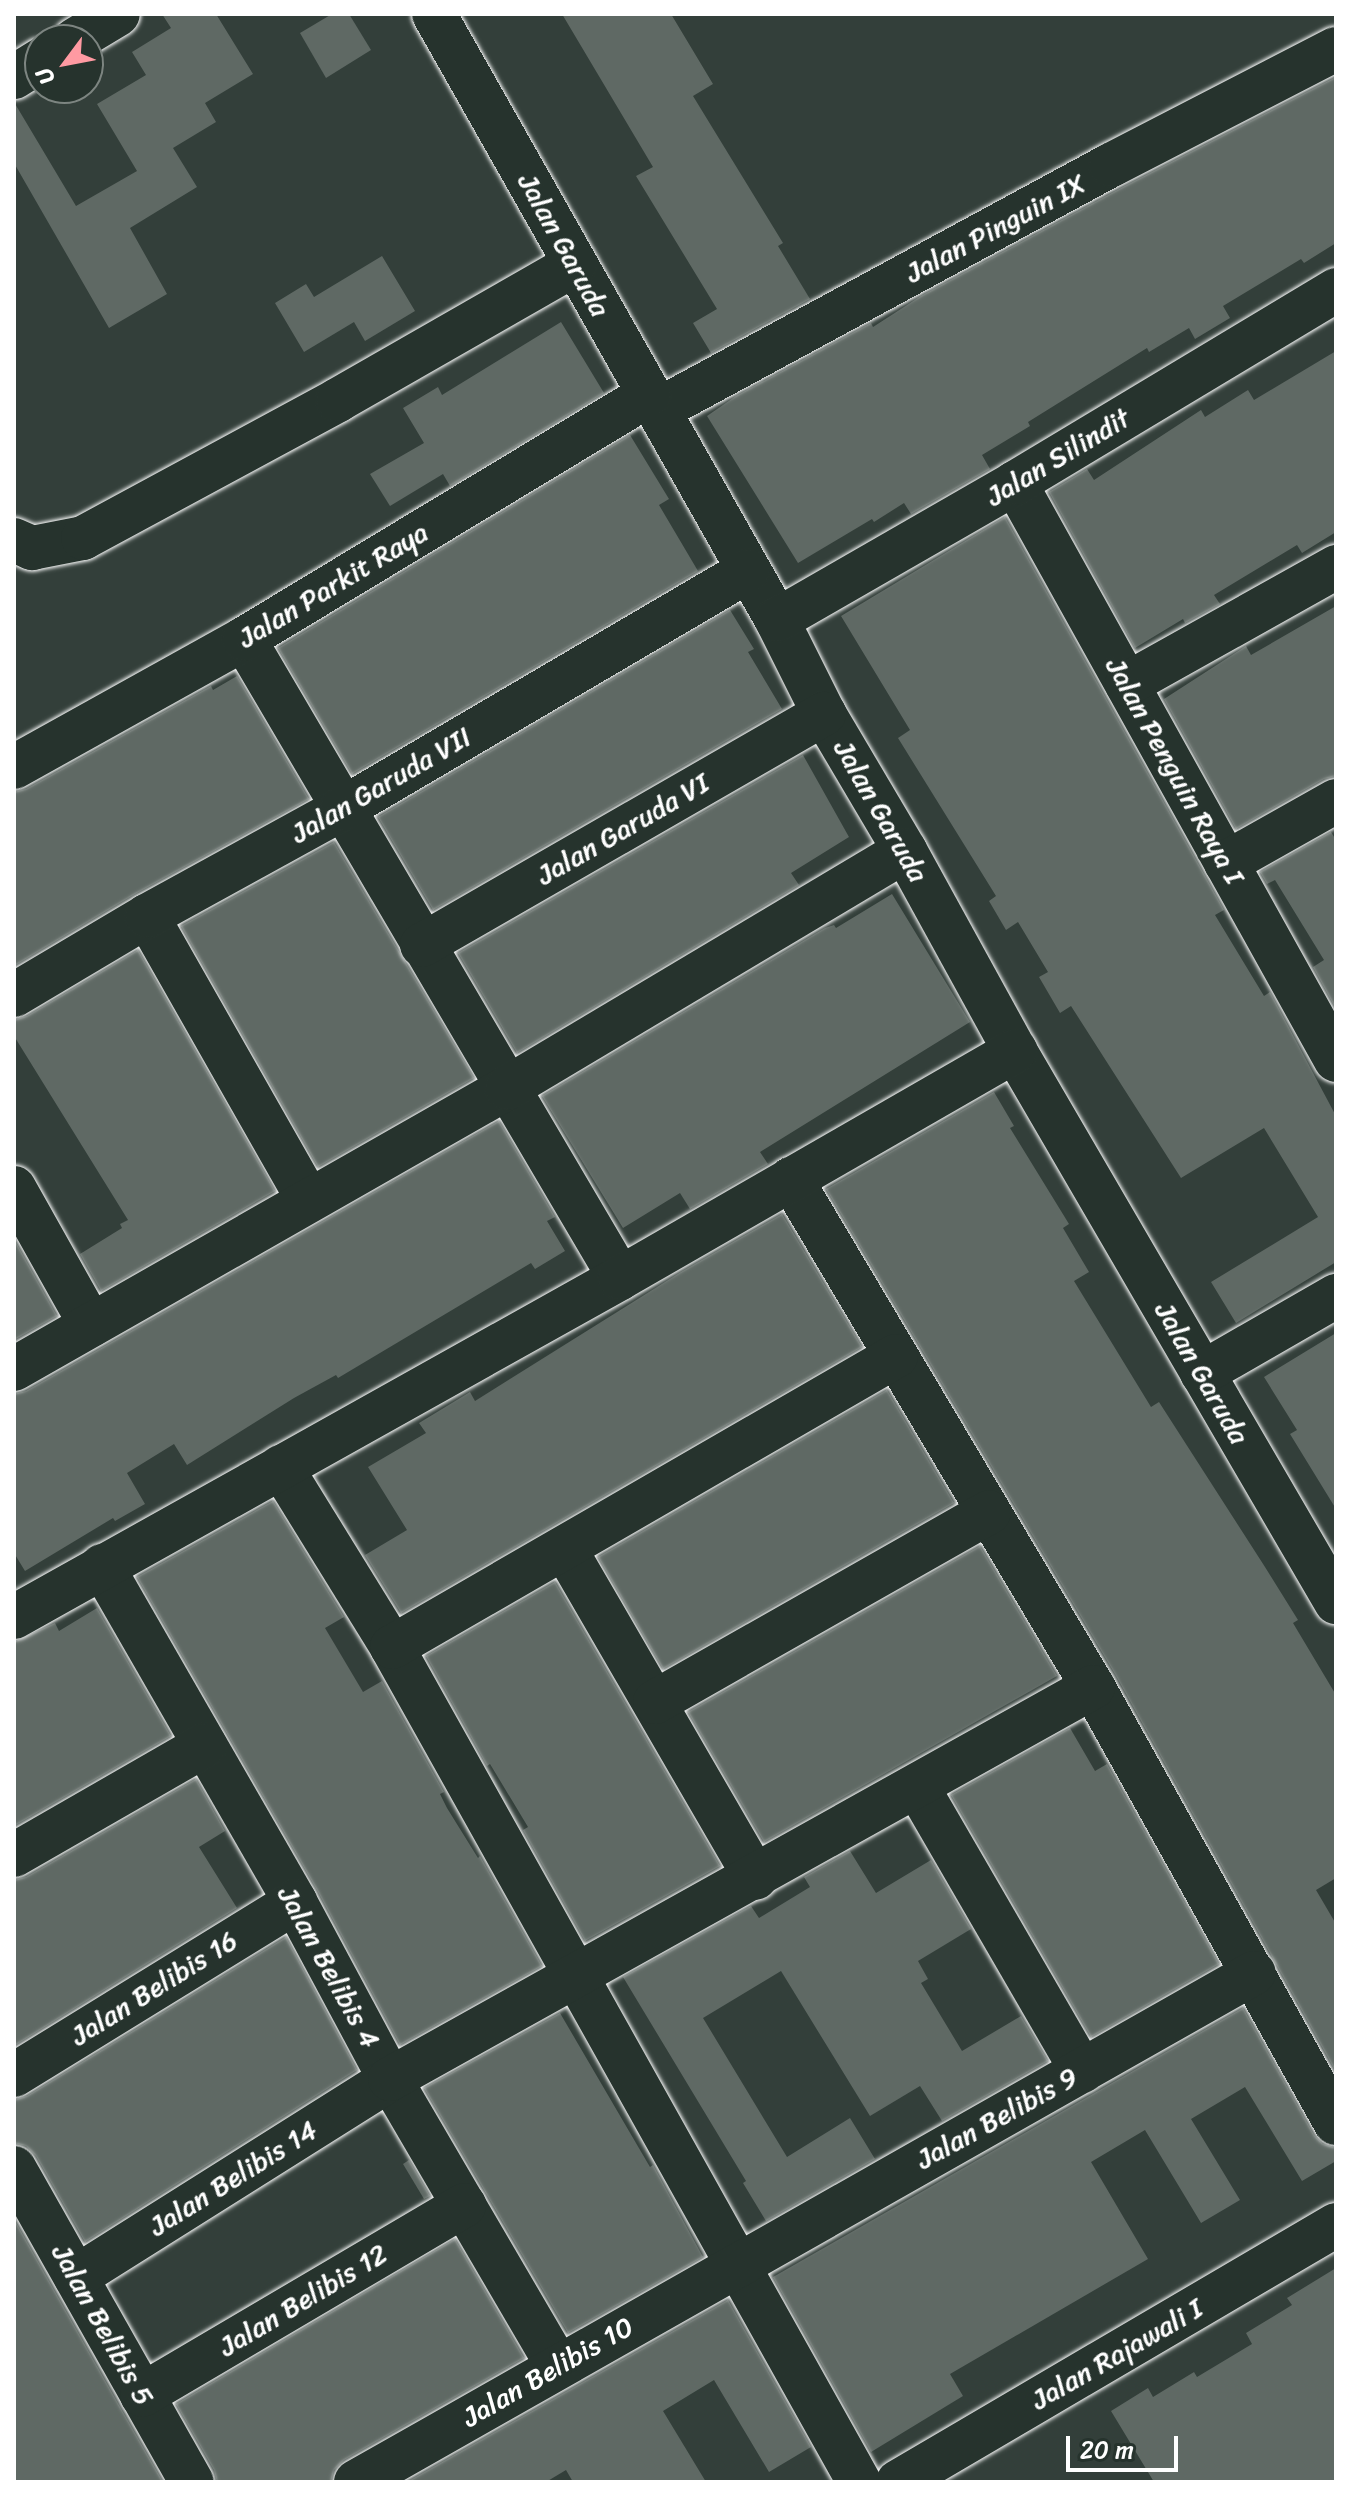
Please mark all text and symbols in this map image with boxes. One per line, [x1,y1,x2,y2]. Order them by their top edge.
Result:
north arrow [24,24,104,104]
text: U [25,59,65,92]
street label: Jalan Pinguin IX [900,166,1092,290]
street label: Jalan Garuda [511,168,617,322]
street label: Jalan Silindit [980,401,1136,513]
street label: Jalan Parkit Raya [232,515,434,655]
street label: Jalan Penguin Raya I [1098,651,1252,891]
street label: Jalan Garuda VII [285,720,477,850]
street label: Jalan Garuda [827,734,935,888]
street label: Jalan Garuda VI [531,766,715,892]
street label: Jalan Garuda [1148,1296,1256,1450]
street label: Jalan Belibis 4 [271,1881,387,2053]
street label: Jalan Belibis 16 [65,1924,243,2052]
street label: Jalan Belibis 9 [911,2060,1083,2176]
street label: Jalan Belibis 14 [143,2113,323,2243]
street label: Jalan Belibis 12 [213,2237,393,2363]
street label: Jalan Belibis 5 [45,2239,161,2411]
street label: Jalan Rajawali I [1025,2291,1209,2417]
street label: Jalan Belibis 10 [457,2310,639,2434]
scale bar [1070,2420,1182,2470]
text: 20 m [1080,2429,1134,2471]

